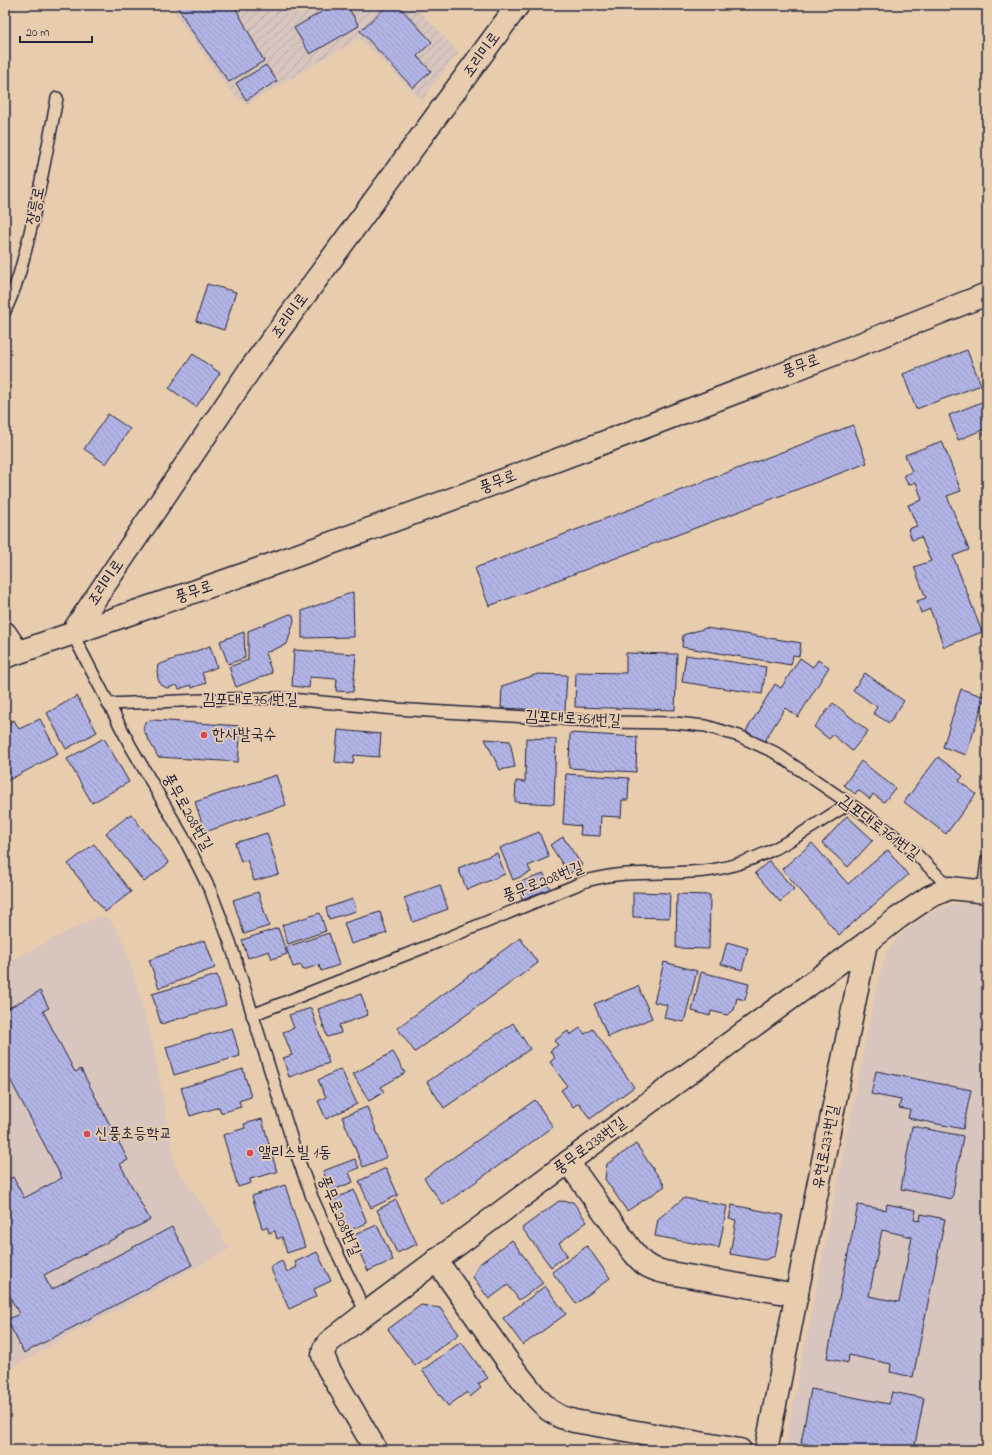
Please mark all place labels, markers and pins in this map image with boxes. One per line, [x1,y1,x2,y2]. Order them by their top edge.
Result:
place label: 한사발국수 [212,723,277,747]
marker: 한사발국수 [199,730,209,740]
place label: 신풍초등학교 [95,1122,172,1146]
marker: 신풍초등학교 [82,1129,92,1139]
place label: 앨리스빌 1동 [258,1141,331,1165]
marker: 앨리스빌 1동 [245,1148,255,1158]

